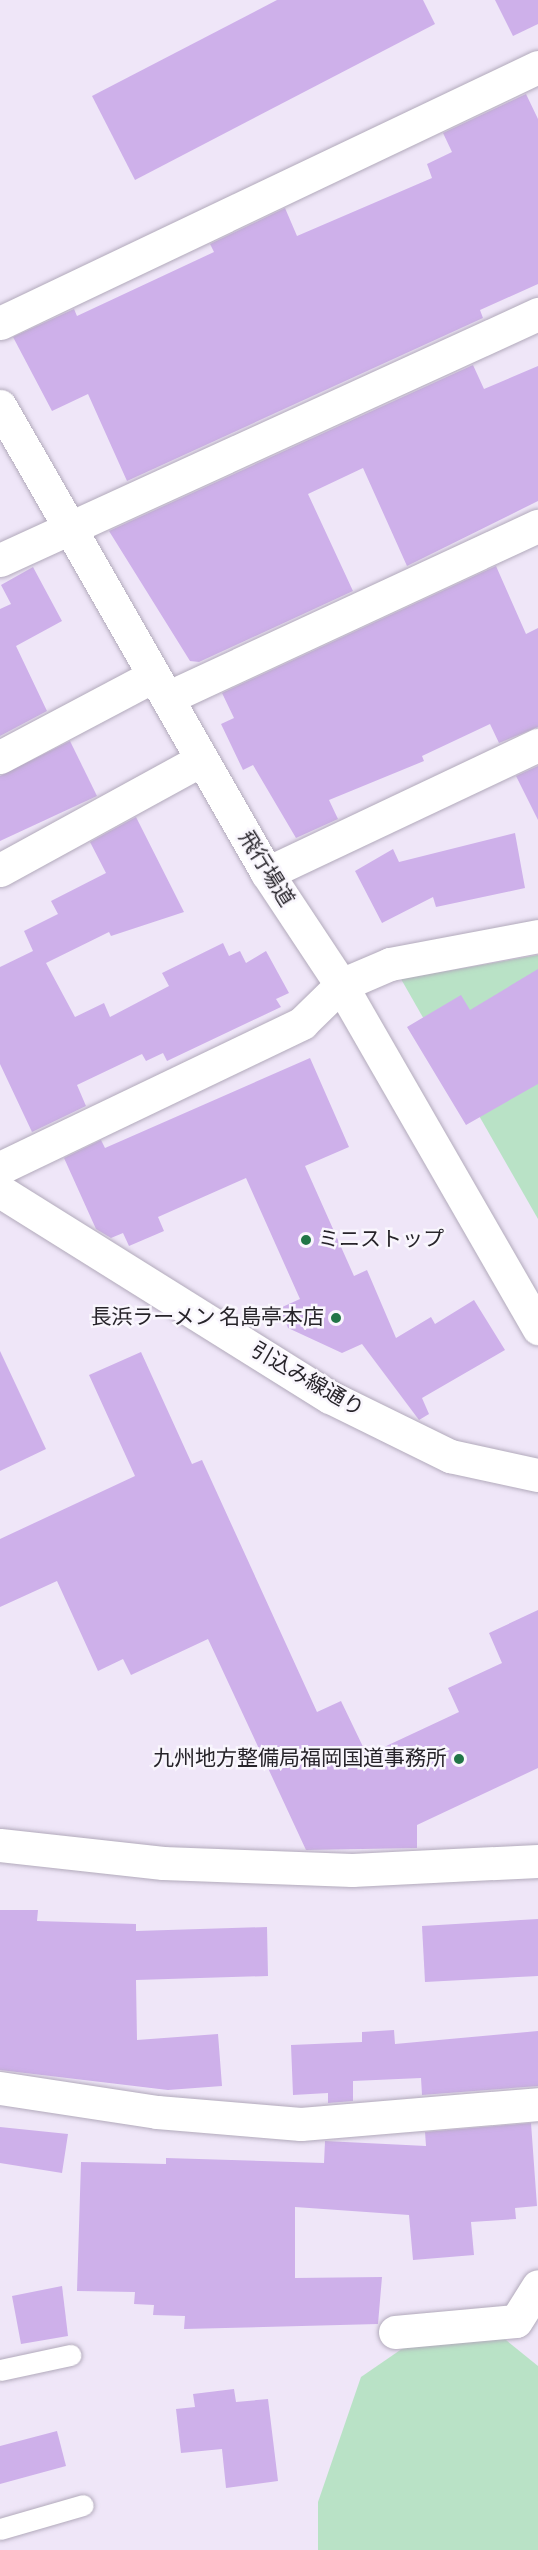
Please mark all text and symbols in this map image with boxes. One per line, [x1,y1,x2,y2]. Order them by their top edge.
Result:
street label: 飛行場道 [233,827,299,911]
place label: ミニストップ [318,1227,444,1253]
marker: ミニストップ [299,1233,313,1247]
place label: 長浜ラーメン 名島亭本店 [90,1305,324,1331]
marker: 長浜ラーメン 名島亭本店 [329,1311,343,1325]
street label: 引込み線通り [246,1338,368,1422]
place label: 九州地方整備局福岡国道事務所 [153,1746,447,1772]
marker: 九州地方整備局福岡国道事務所 [452,1752,466,1766]

